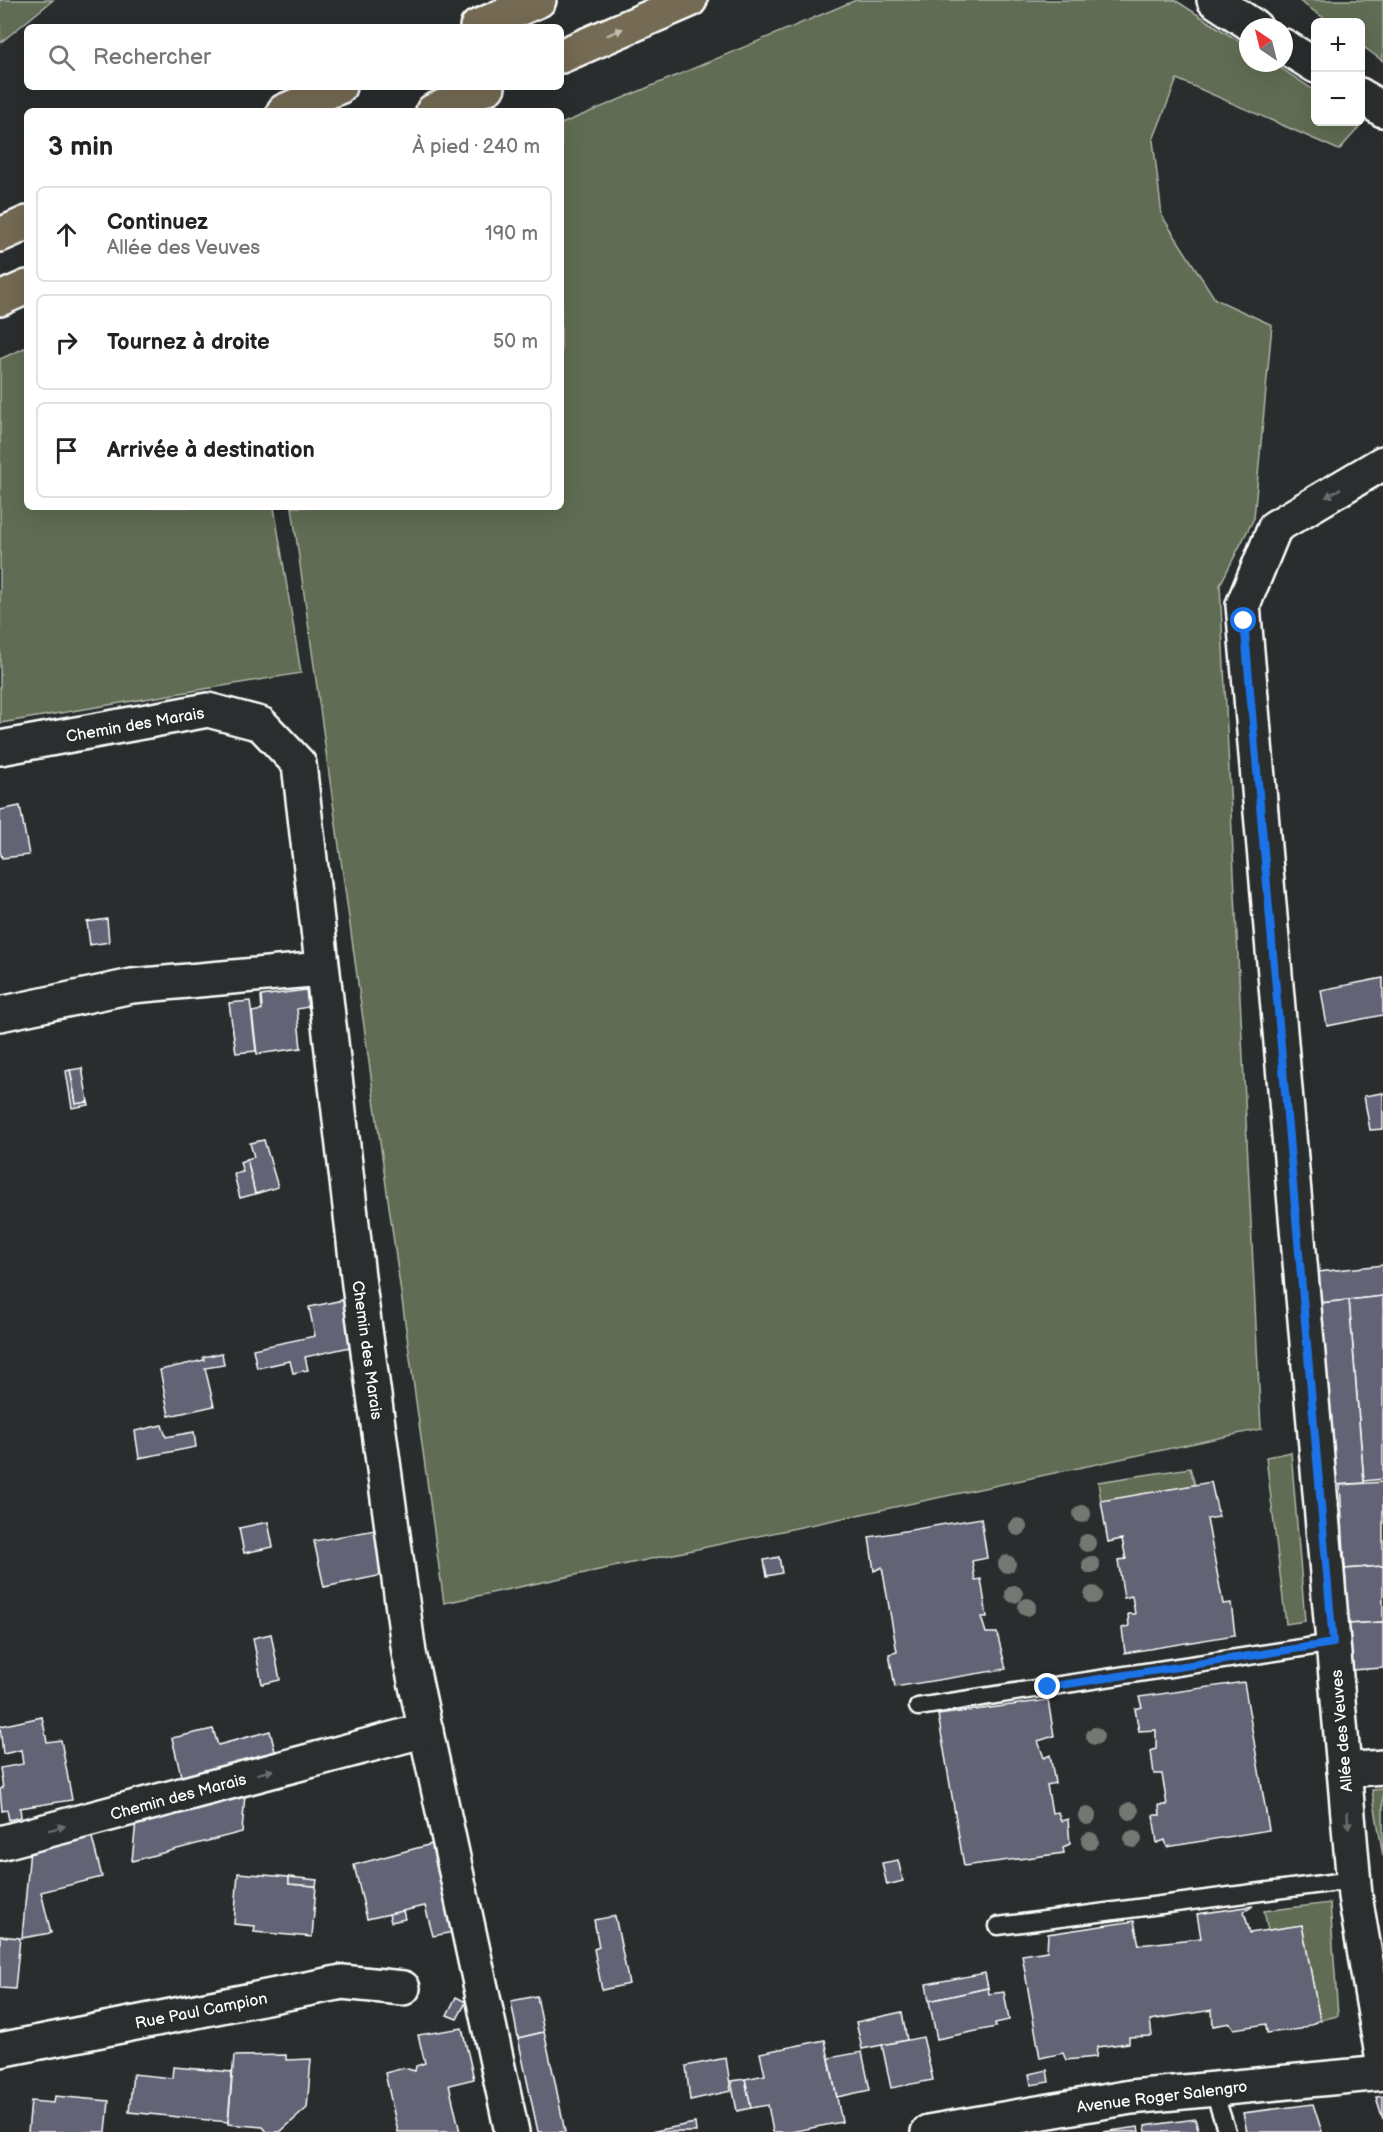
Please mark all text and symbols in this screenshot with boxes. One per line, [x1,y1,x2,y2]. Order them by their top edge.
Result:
north arrow [1239,18,1293,72]
map controls [1311,18,1365,126]
button: + [1311,18,1365,72]
search box [24,24,564,90]
one-way arrow [606,28,623,37]
icon: search [45,41,78,74]
text: Rechercher [93,44,211,71]
button: − [1311,72,1365,126]
text: 3 min [48,132,113,163]
text: À pied · 240 m [412,135,540,159]
text: Continuez [107,209,208,236]
icon: ahead [50,218,83,251]
text: 190 m [485,222,538,246]
text: Allée des Veuves [107,236,260,260]
icon: right [50,326,83,359]
text: Tournez à droite [107,329,270,356]
text: 50 m [493,330,538,354]
icon: arrive [50,434,83,467]
text: Arrivée à destination [107,437,315,464]
one-way arrow [1324,488,1341,498]
route start [1230,607,1256,633]
street label: Chemin des Marais [65,704,206,747]
street label: Chemin des Marais [347,1280,386,1421]
street label: Allée des Veuves [1328,1669,1357,1793]
route end [1034,1673,1060,1699]
one-way arrow [256,1767,275,1777]
street label: Chemin des Marais [108,1770,249,1825]
one-way arrow [1343,1811,1353,1830]
one-way arrow [47,1822,66,1832]
street label: Rue Paul Campion [134,1989,269,2034]
street label: Avenue Roger Salengro [1076,2078,1248,2117]

